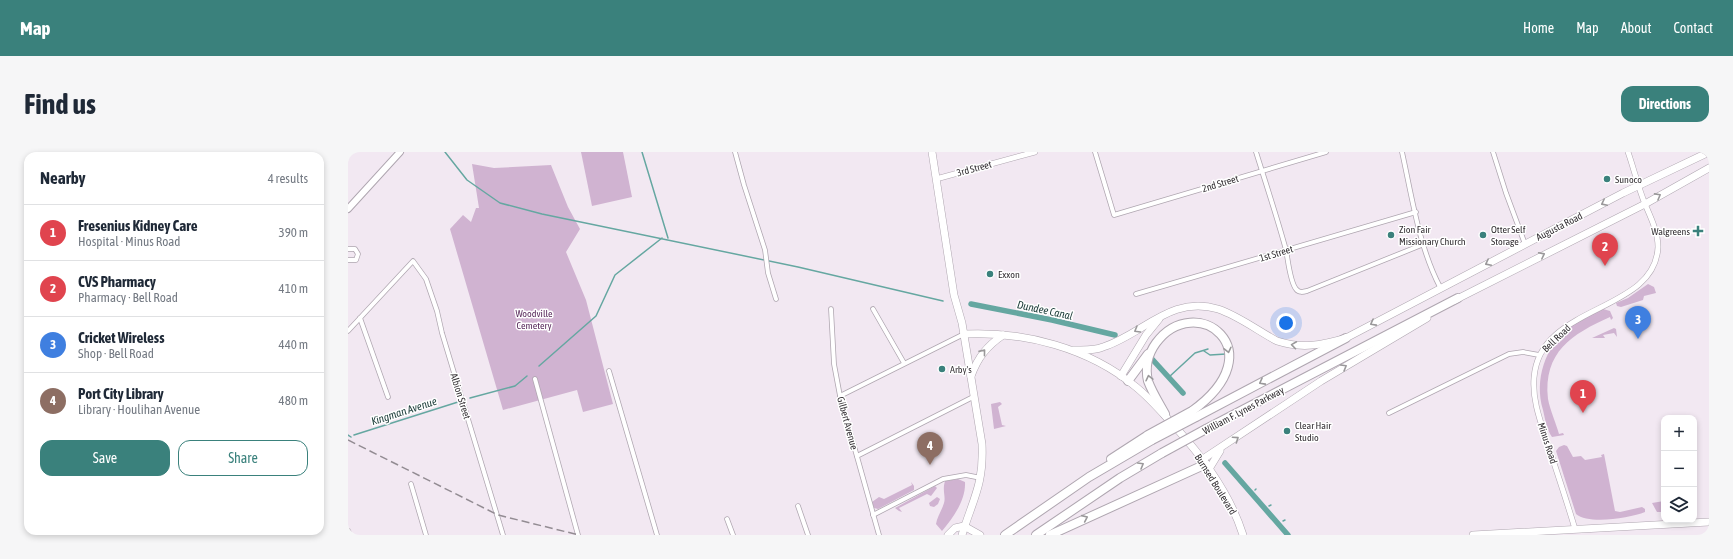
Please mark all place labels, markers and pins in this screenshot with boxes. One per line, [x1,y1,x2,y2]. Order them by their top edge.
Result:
marker: Sunoco [1602,174,1612,184]
place label: Sunoco [1615,174,1642,185]
place label: Zion Fair Missionary Church [1399,224,1466,247]
place label: Otter Self Storage [1491,224,1526,247]
place label: Walgreens [1651,226,1690,237]
marker: Walgreens [1693,226,1703,236]
marker: Zion Fair Missionary Church [1386,230,1396,240]
marker: Otter Self Storage [1478,230,1488,240]
pin: 2 [1592,233,1618,266]
marker: Exxon [985,269,995,279]
place label: Exxon [998,269,1020,280]
pin: 3 [1625,306,1651,339]
marker: Arby's [937,364,947,374]
place label: Arby's [950,364,972,375]
pin: 1 [1570,380,1596,413]
place label: Clear Hair Studio [1295,420,1332,443]
marker: Clear Hair Studio [1282,426,1292,436]
pin: 4 [917,432,943,465]

